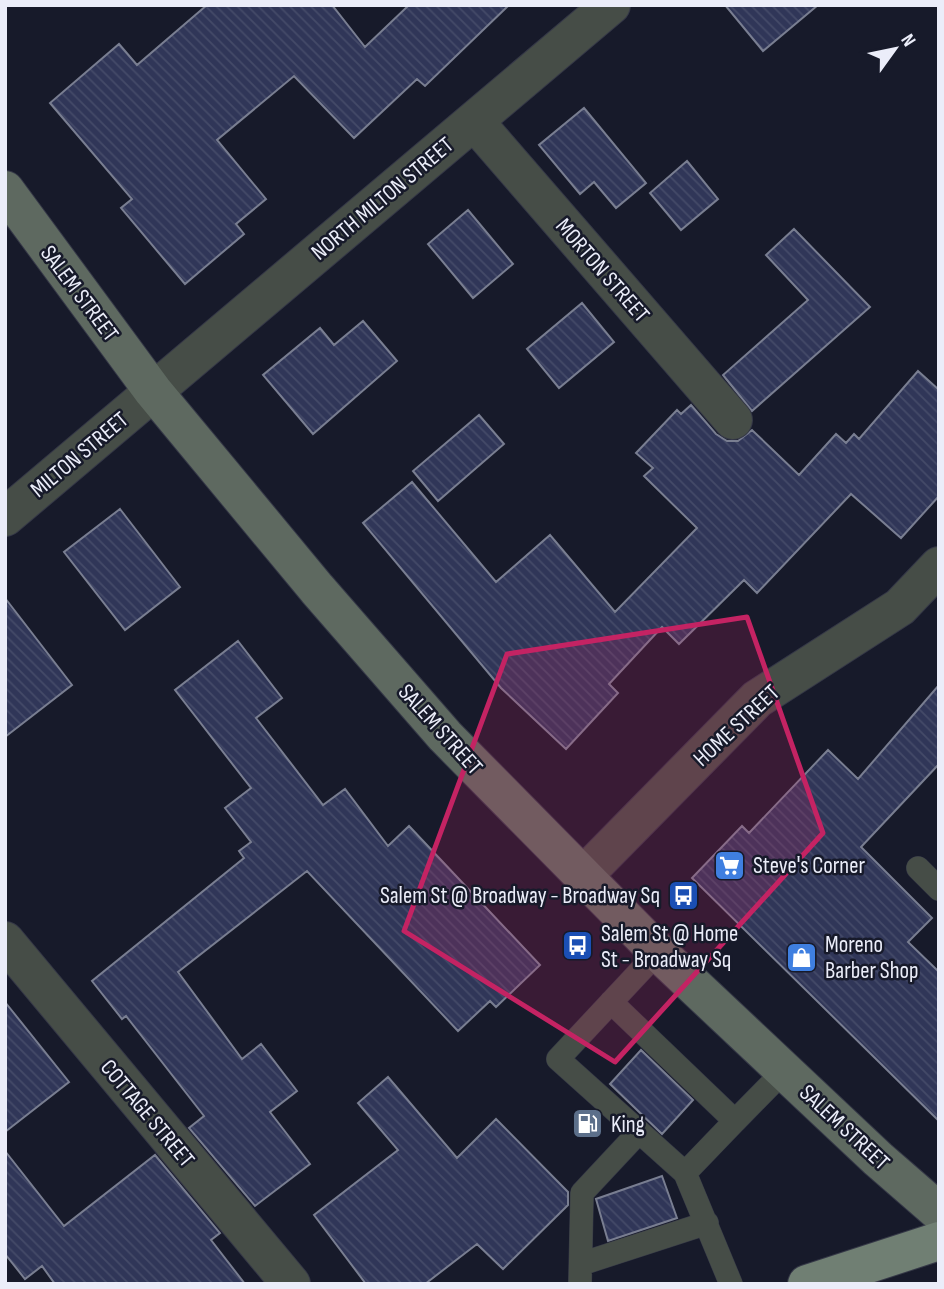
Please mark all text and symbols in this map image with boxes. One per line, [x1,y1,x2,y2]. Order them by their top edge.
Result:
north arrow [860,14,930,84]
text: N [896,30,920,51]
street label: NORTH MILTON STREET [306,131,459,266]
street label: MORTON STREET [549,213,655,328]
street label: SALEM STREET [34,240,124,347]
street label: MILTON STREET [25,406,134,504]
street label: SALEM STREET [392,678,488,781]
street label: HOME STREET [688,679,786,773]
supermarket icon: Steve's Corner [713,848,747,882]
place label: Steve's Corner [753,852,865,880]
bus stop icon: Salem St @ Broadway - Broadway Sq [666,878,700,912]
place label: Salem St @ Broadway - Broadway Sq [380,882,660,910]
place label: Salem St @ Home St - Broadway Sq [601,920,738,974]
bus stop icon: Salem St @ Home St - Broadway Sq [561,929,595,963]
place label: Moreno Barber Shop [825,931,919,985]
shop icon: Moreno Barber Shop [785,940,819,974]
street label: COTTAGE STREET [94,1054,200,1173]
street label: SALEM STREET [793,1079,895,1176]
fuel station icon: King [571,1107,605,1141]
place label: King [611,1111,645,1139]

